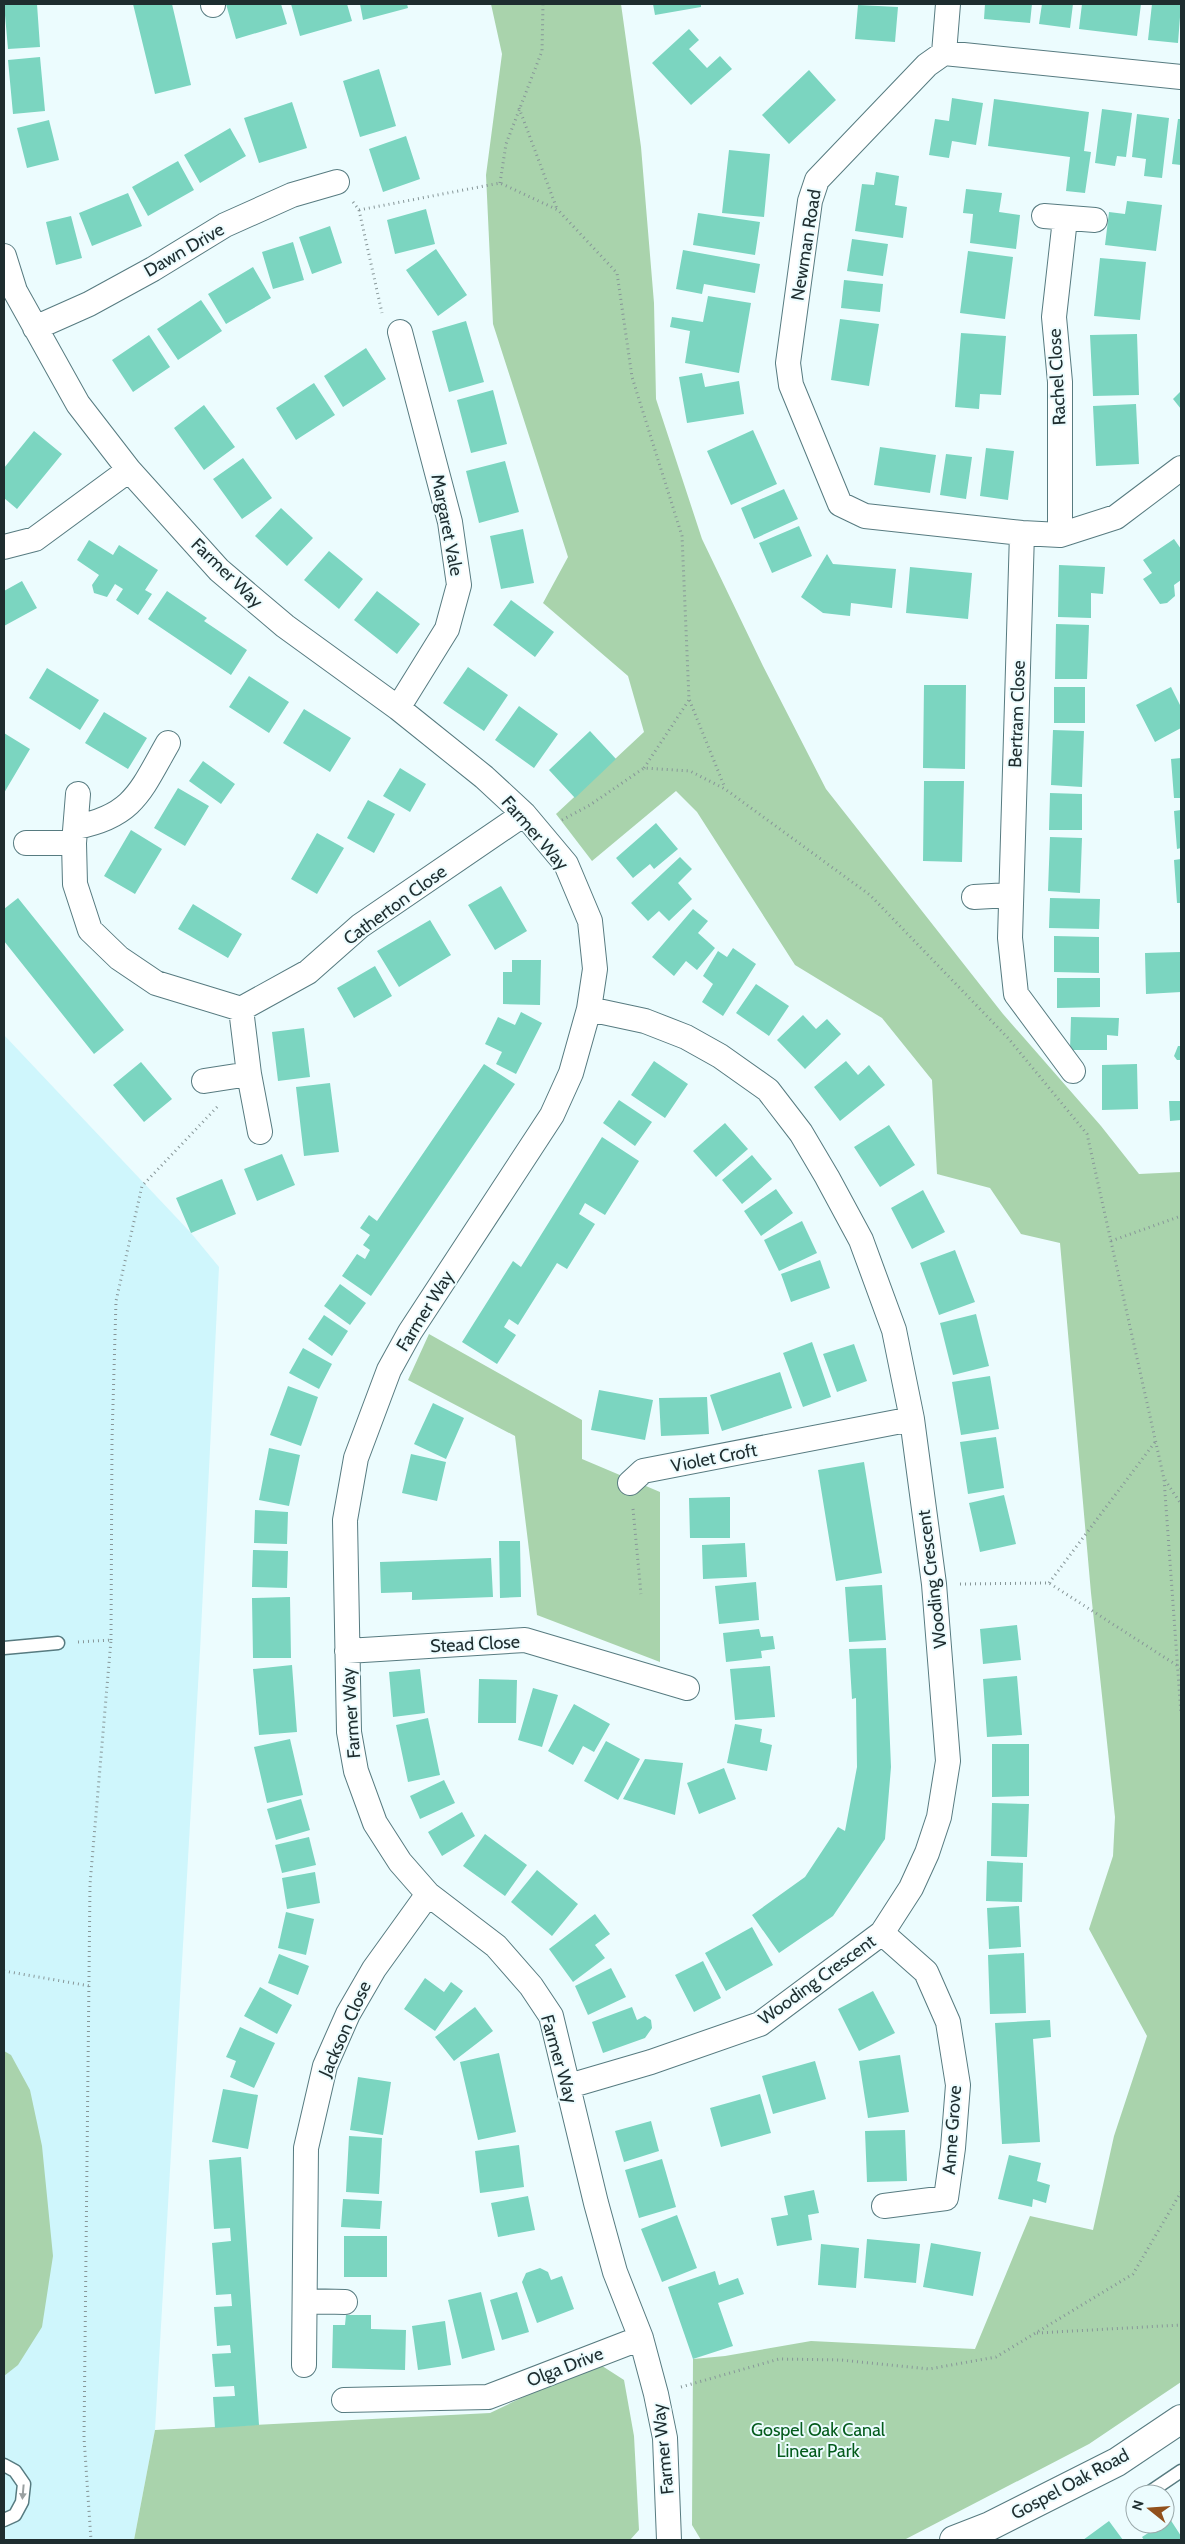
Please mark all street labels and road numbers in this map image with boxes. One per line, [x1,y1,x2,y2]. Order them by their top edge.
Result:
street label: Newman Road [786,188,826,302]
street label: Dawn Drive [140,218,228,282]
street label: Rachel Close [1043,328,1071,426]
street label: Margaret Vale [426,472,468,578]
street label: Farmer Way [187,533,267,613]
street label: Bertram Close [1004,660,1030,768]
street label: Farmer Way [497,791,573,875]
street label: Catherton Close [339,860,451,950]
street label: Farmer Way [392,1267,458,1355]
street label: Violet Croft [669,1439,759,1477]
street label: Wooding Crescent [913,1509,951,1649]
street label: Stead Close [430,1631,520,1657]
street label: Farmer Way [337,1667,365,1759]
street label: Wooding Crescent [754,1930,880,2030]
street label: Jackson Close [314,1978,376,2081]
street label: Farmer Way [536,2012,582,2106]
street label: Anne Grove [938,2085,966,2175]
street label: Olga Drive [524,2342,606,2392]
street label: Farmer Way [647,2403,679,2495]
street label: Gospel Oak Road [1007,2444,1133,2524]

